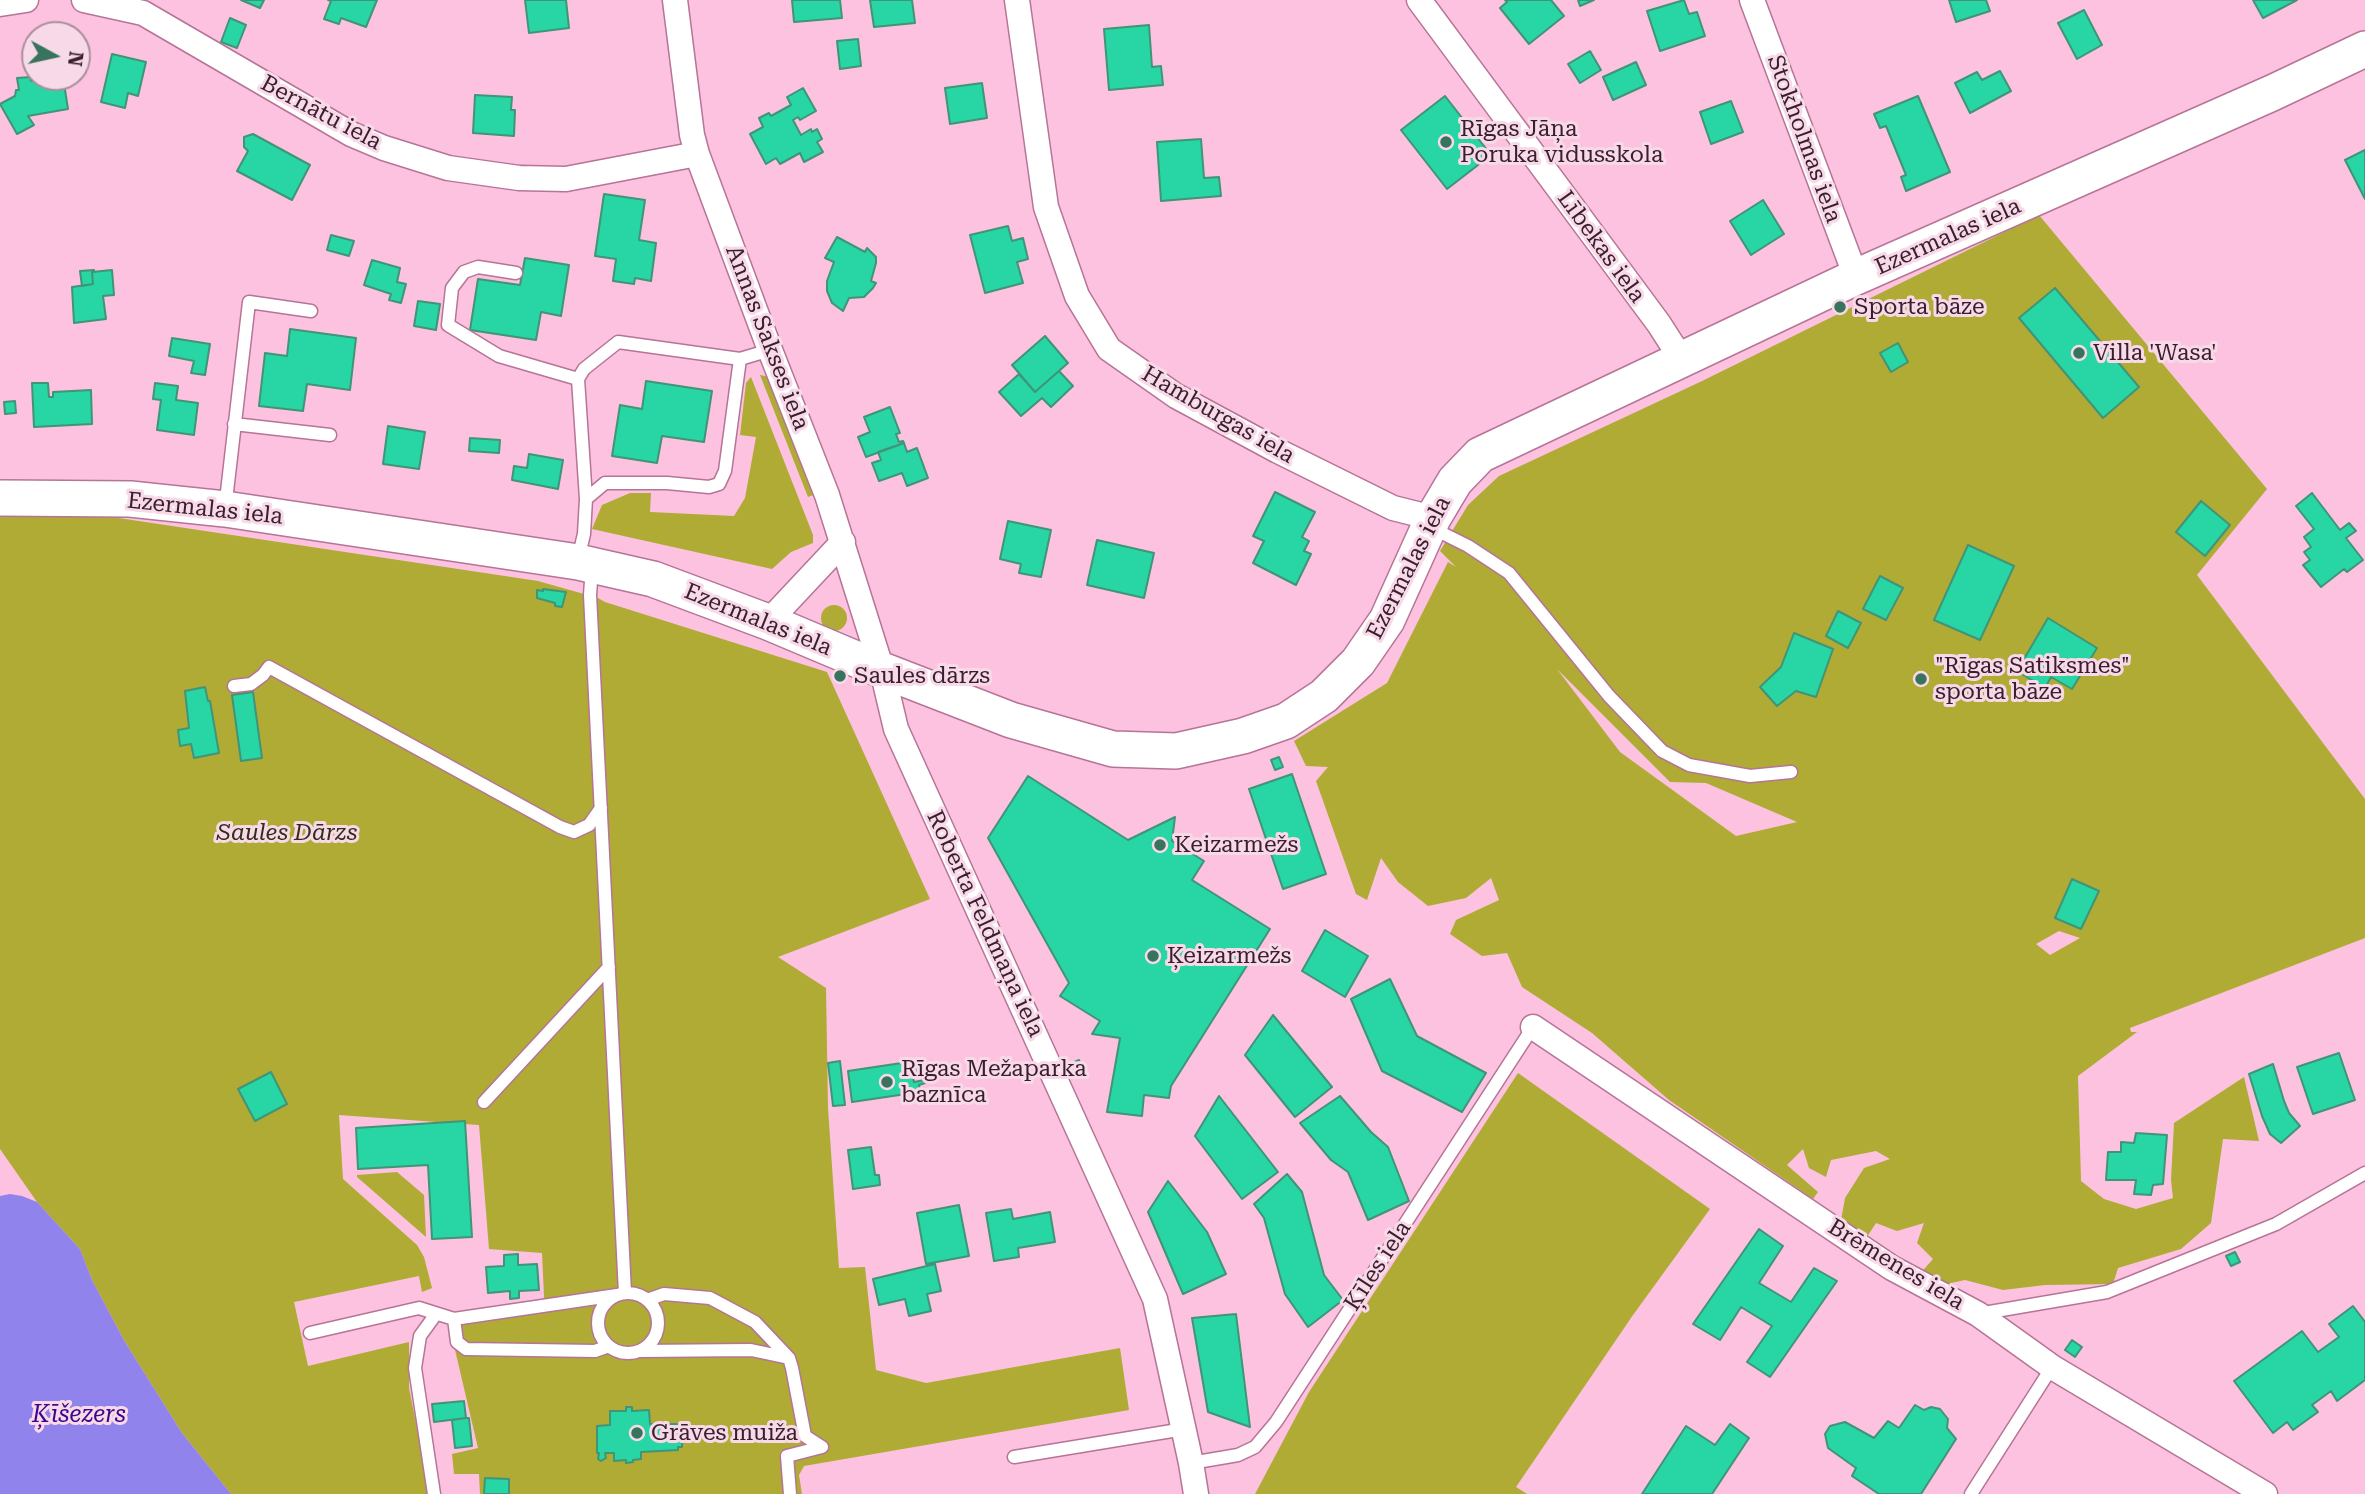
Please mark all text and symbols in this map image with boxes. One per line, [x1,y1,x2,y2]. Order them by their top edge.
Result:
north arrow [21,21,91,91]
text: N [63,50,88,68]
street label: Stokholmas iela [1761,51,1847,227]
street label: Bernātu iela [256,70,386,156]
place label: Rīgas Jāņa Poruka vidusskola [1460,115,1663,169]
marker: Rīgas Jāņa Poruka vidusskola [1438,134,1454,150]
street label: Lībekas iela [1551,186,1651,308]
street label: Ezermalas iela [1871,193,2025,281]
street label: Annas Sakses iela [719,242,815,434]
place label: Sporta bāze [1854,293,1985,321]
marker: Sporta bāze [1832,299,1848,315]
place label: Villa 'Wasa' [2093,339,2217,367]
marker: Villa 'Wasa' [2071,345,2087,361]
street label: Hamburgas iela [1137,360,1299,470]
street label: Ezermalas iela [126,487,284,531]
street label: Ezermalas iela [1361,492,1457,644]
street label: Ezermalas iela [680,578,836,662]
place label: "Rīgas Satiksmes" sporta bāze [1935,652,2130,706]
place label: Saules dārzs [854,662,990,690]
marker: Saules dārzs [832,668,848,684]
marker: "Rīgas Satiksmes" sporta bāze [1913,671,1929,687]
street label: Roberta Feldmaņa iela [920,806,1050,1042]
park label: Saules Dārzs [217,819,357,847]
place label: Keizarmežs [1174,831,1298,859]
marker: Keizarmežs [1152,837,1168,853]
place label: Ķeizarmežs [1167,942,1291,970]
marker: Ķeizarmežs [1145,948,1161,964]
place label: Rīgas Mežaparka baznīca [901,1055,1087,1109]
marker: Rīgas Mežaparka baznīca [879,1074,895,1090]
street label: Brēmenes iela [1823,1213,1969,1317]
street label: Ķīles iela [1339,1216,1417,1316]
water label: Ķīšezers [32,1401,126,1429]
place label: Grāves muiža [651,1419,798,1447]
marker: Grāves muiža [629,1425,645,1441]

